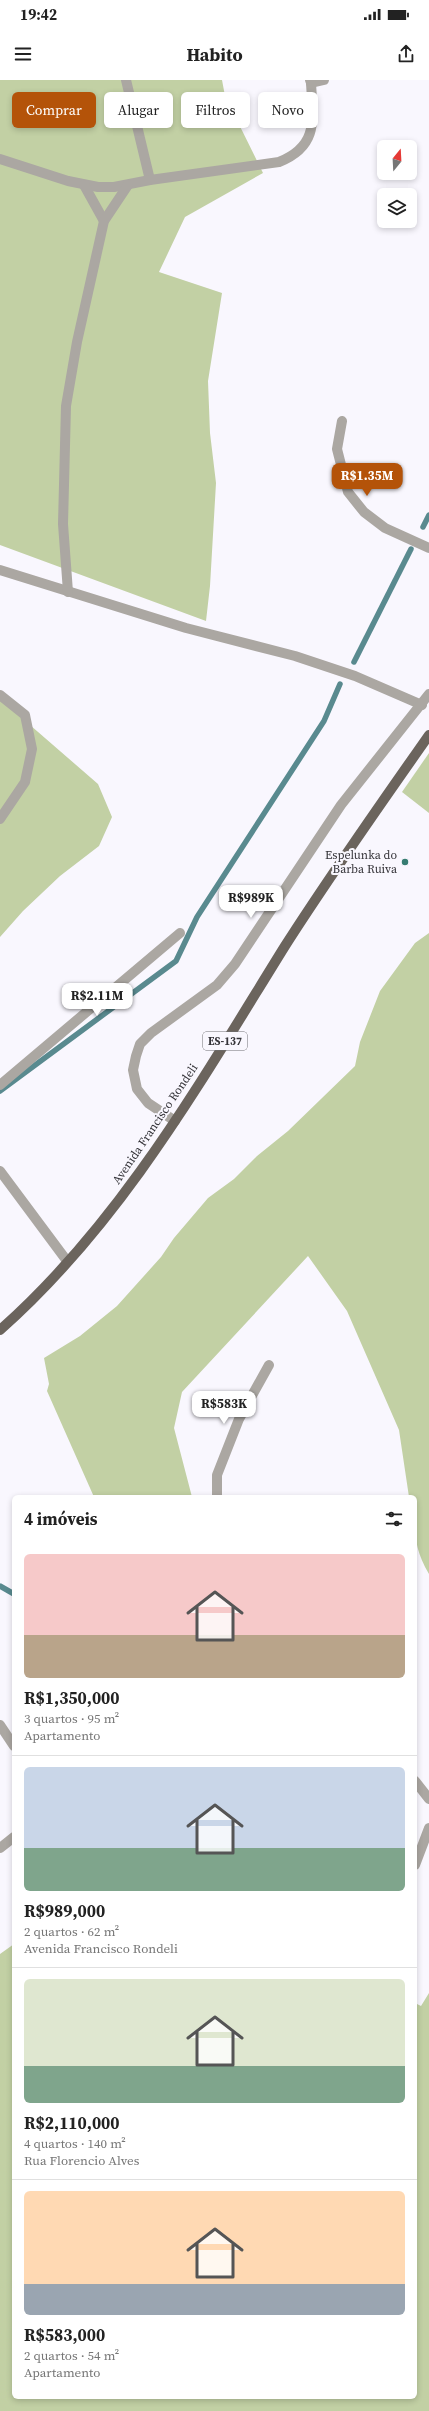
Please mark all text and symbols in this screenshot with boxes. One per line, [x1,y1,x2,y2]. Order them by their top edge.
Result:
text: 19:42 [20,4,57,25]
text: Habito [186,42,243,67]
icon: menu [12,43,34,65]
icon: share [395,43,417,65]
chip: Comprar [12,92,96,128]
chip: Alugar [104,92,173,128]
chip: Filtros [181,92,250,128]
chip: Novo [258,92,318,128]
north arrow [377,140,417,180]
map controls [377,140,417,228]
button: layers [377,188,417,228]
pin: R$1.35M [330,463,404,497]
text: R$1.35M [341,467,393,484]
place label: Espelunka do Barba Ruiva [325,847,398,877]
marker: Espelunka do Barba Ruiva [400,857,410,867]
pin: R$989K [218,885,284,919]
text: R$989K [228,889,274,906]
pin: R$2.11M [60,983,134,1017]
text: R$2.11M [71,987,123,1004]
road number: ES-137 [203,1032,247,1050]
street label: Avenida Francisco Rondeli [109,1060,202,1187]
pin: R$583K [191,1391,257,1425]
text: R$583K [201,1395,247,1412]
text: 4 imóveis [24,1507,98,1531]
icon: filters [383,1508,405,1530]
icon: home [179,1580,251,1652]
text: R$1,350,000 [24,1686,120,1710]
text: 3 quartos · 95 m² [24,1710,119,1727]
text: Apartamento [24,1727,100,1744]
icon: home [179,1793,251,1865]
text: R$989,000 [24,1899,105,1923]
text: 2 quartos · 62 m² [24,1923,119,1940]
text: Avenida Francisco Rondeli [24,1940,178,1957]
icon: home [179,2005,251,2077]
text: R$2,110,000 [24,2111,120,2135]
text: 4 quartos · 140 m² [24,2135,126,2152]
text: Rua Florencio Alves [24,2152,139,2169]
icon: home [179,2217,251,2289]
text: R$583,000 [24,2323,105,2347]
text: 2 quartos · 54 m² [24,2347,119,2364]
text: Apartamento [24,2364,100,2381]

